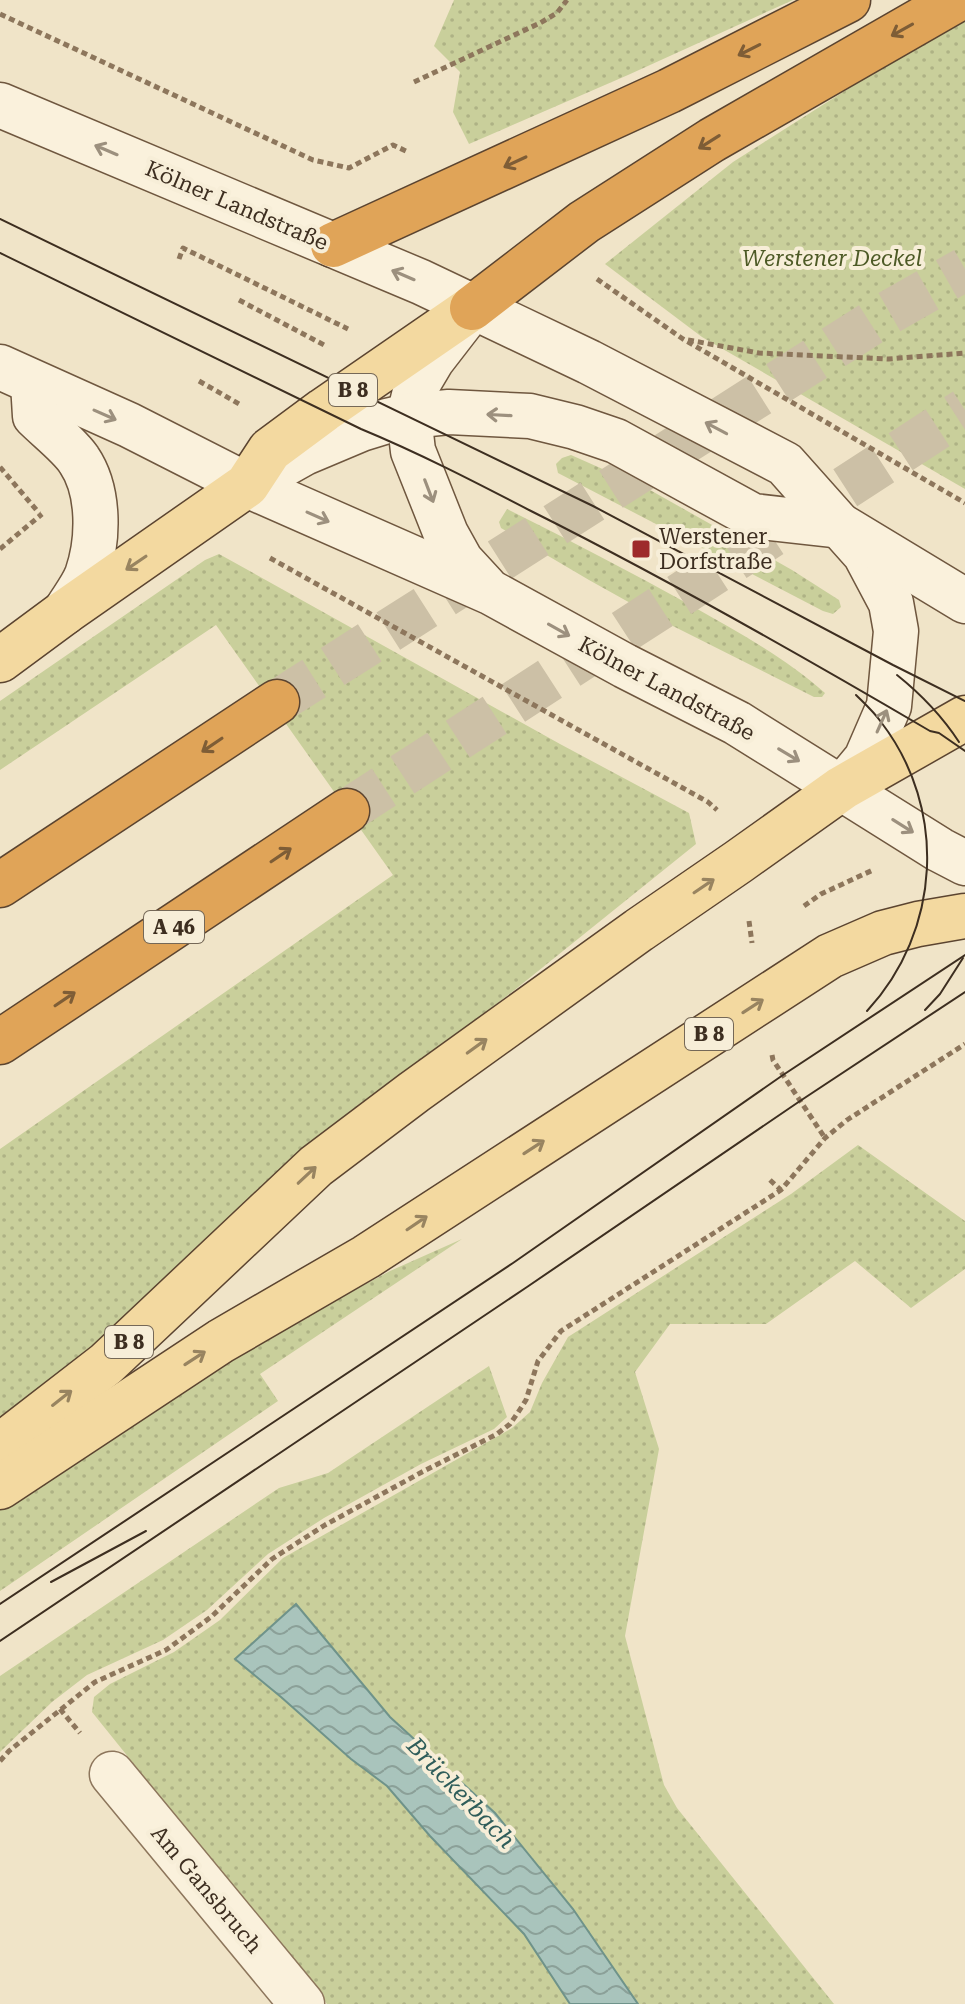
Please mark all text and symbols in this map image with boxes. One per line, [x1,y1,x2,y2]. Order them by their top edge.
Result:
one-way arrow [891,23,915,38]
one-way arrow [738,42,762,58]
one-way arrow [698,134,721,150]
one-way arrow [94,141,119,156]
one-way arrow [503,155,527,170]
street label: Kölner Landstraße [142,156,332,255]
park label: Werstener Deckel [742,246,922,271]
one-way arrow [391,266,416,281]
road number: B 8 [329,374,377,406]
one-way arrow [486,407,513,422]
one-way arrow [92,408,117,423]
one-way arrow [705,420,729,436]
one-way arrow [423,478,437,503]
one-way arrow [305,510,330,525]
place label: Werstener Dorfstraße [659,524,772,574]
marker: Werstener Dorfstraße [630,538,652,560]
one-way arrow [126,555,148,571]
one-way arrow [547,622,570,638]
street label: Kölner Landstraße [574,631,759,745]
one-way arrow [875,710,890,734]
one-way arrow [201,737,223,753]
one-way arrow [778,747,800,764]
one-way arrow [891,818,914,834]
one-way arrow [270,847,292,863]
one-way arrow [692,877,714,894]
road number: A 46 [144,911,204,943]
one-way arrow [53,991,76,1007]
one-way arrow [741,998,763,1015]
road number: B 8 [685,1018,733,1050]
one-way arrow [466,1038,488,1054]
one-way arrow [522,1138,545,1154]
one-way arrow [296,1167,316,1185]
one-way arrow [405,1215,428,1231]
road number: B 8 [105,1326,153,1358]
one-way arrow [183,1350,206,1366]
one-way arrow [51,1389,72,1406]
water label: Brückerbach [401,1731,521,1854]
street label: Am Gansbruch [146,1821,267,1958]

